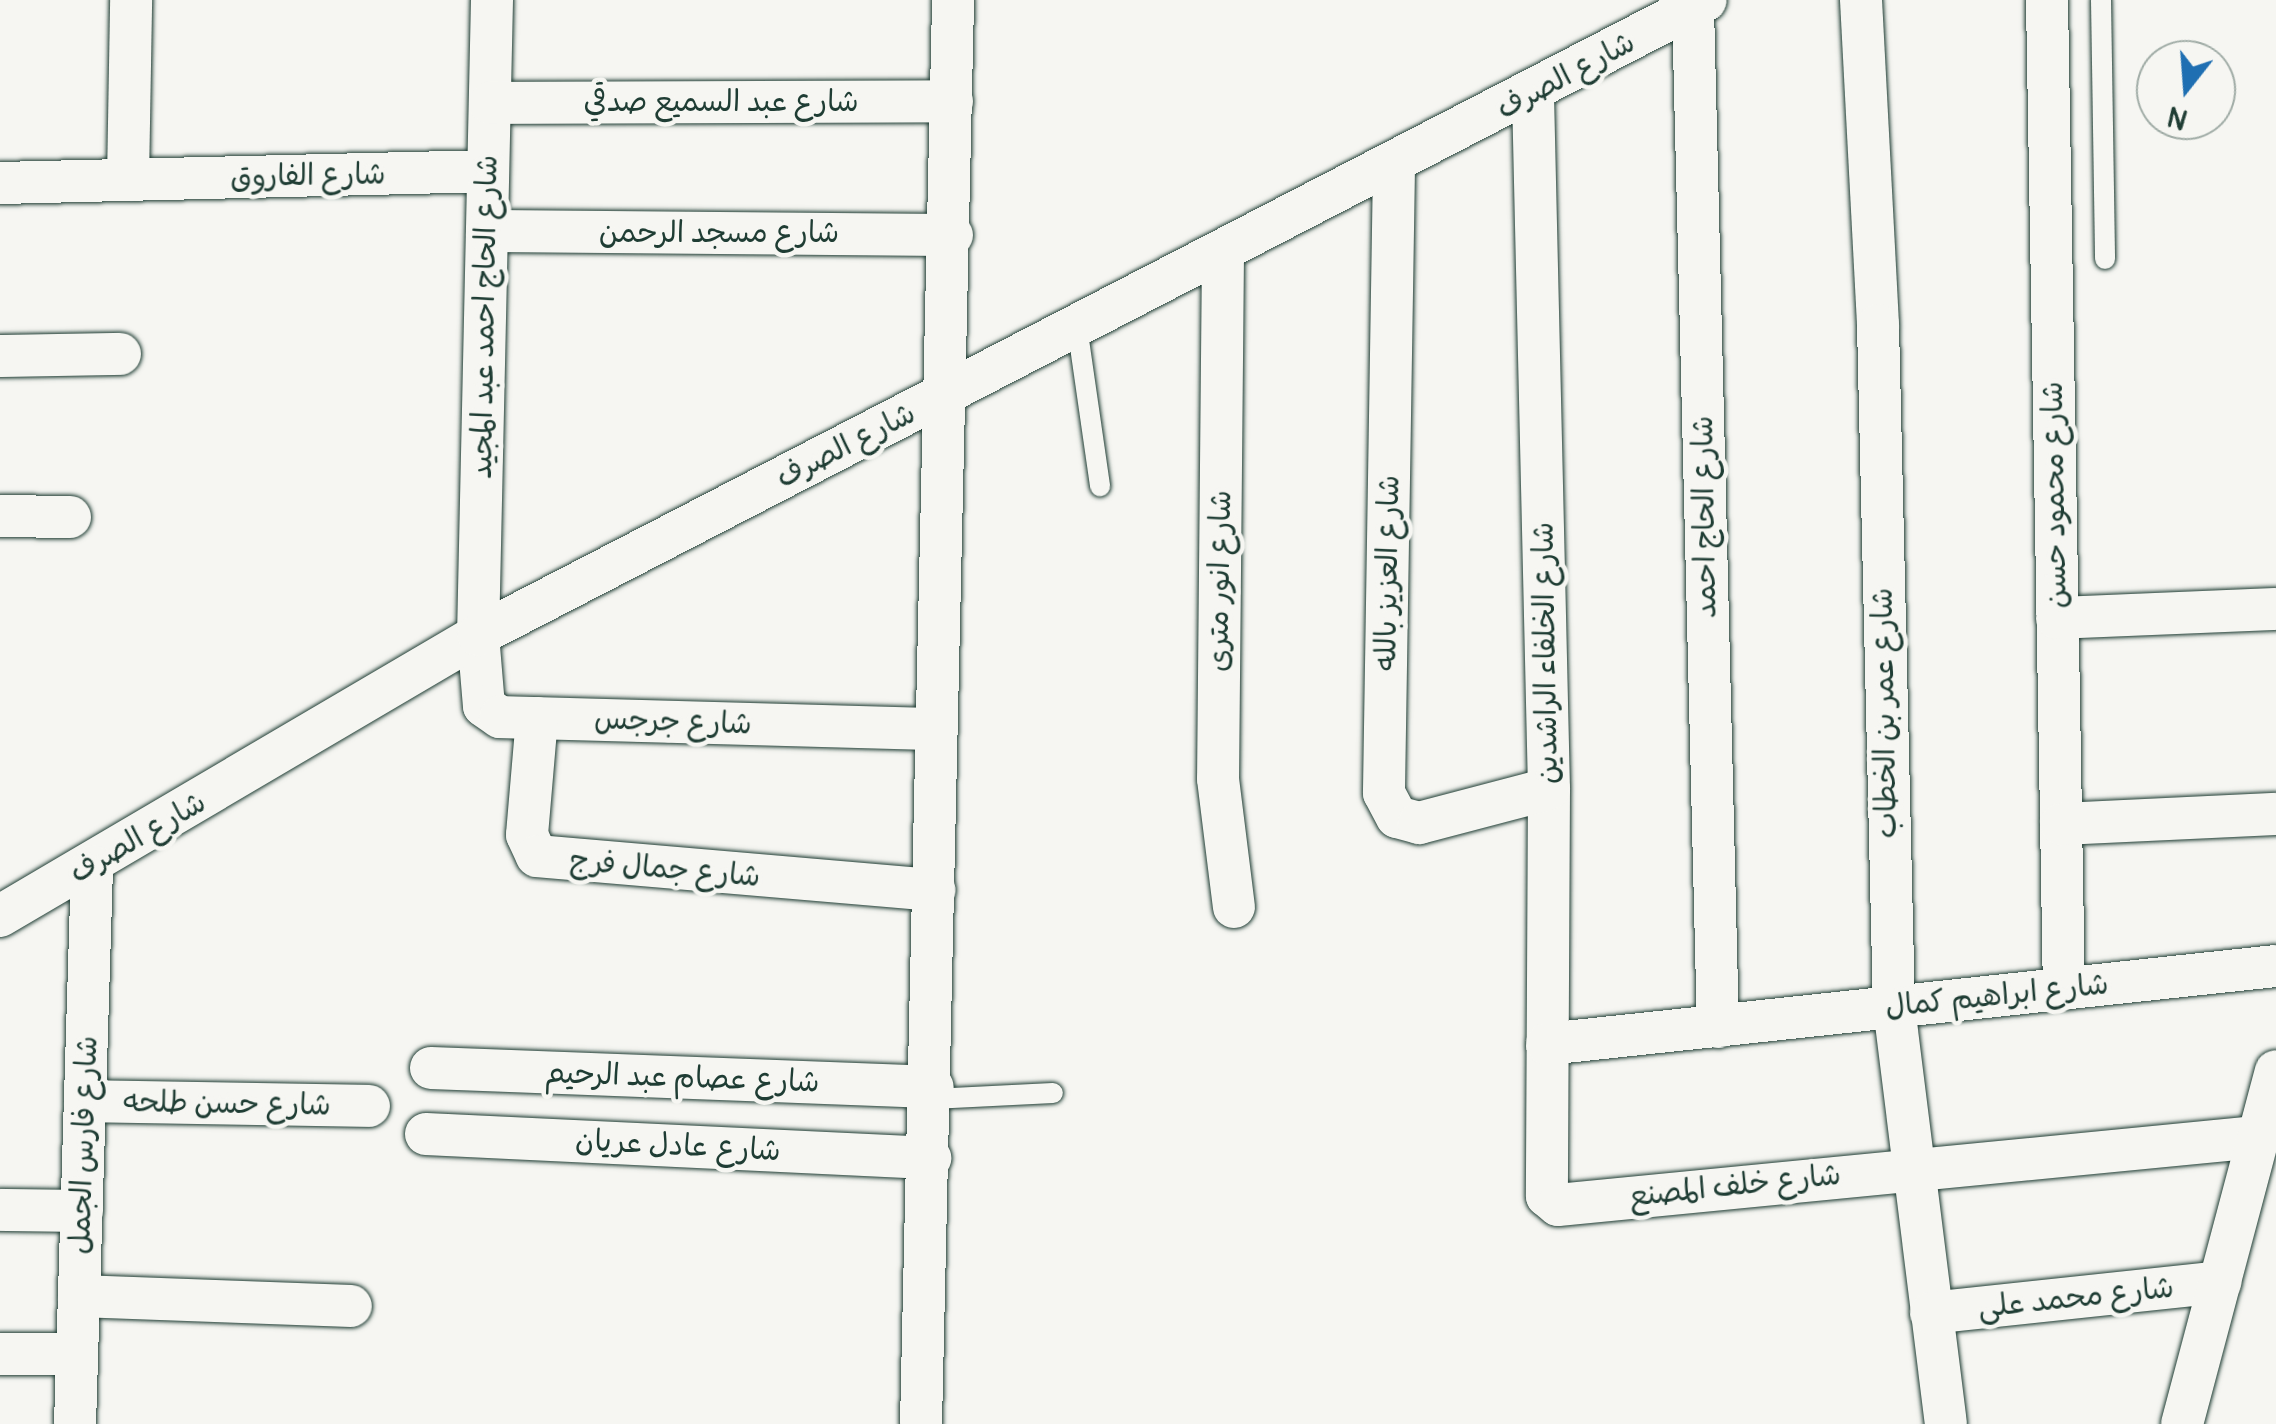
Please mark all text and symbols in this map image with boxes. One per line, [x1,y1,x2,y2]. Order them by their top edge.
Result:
street label: شارع الصرف [1491,25,1641,127]
north arrow [2136,40,2236,140]
street label: شارع عبد السميع صدقي [583,84,859,120]
text: N [2163,98,2192,137]
street label: شارع الحاج احمد عبد المجيد [464,155,506,479]
street label: شارع الفاروق [230,157,386,195]
street label: شارع مسجد الرحمن [599,215,839,251]
street label: شارع محمود حسن [2035,381,2075,609]
street label: شارع الصرف [770,396,922,496]
street label: شارع الحاج احمد [1685,415,1725,619]
street label: شارع العزيز بالله [1368,475,1408,671]
street label: شارع انور مترى [1200,490,1240,672]
street label: شارع الخلفاء الراشدين [1526,522,1566,784]
street label: شارع عمر بن الخطاب [1865,587,1905,839]
street label: شارع جرجس [594,701,752,743]
street label: شارع الصرف [64,785,212,891]
street label: شارع جمال فرج [568,843,762,895]
street label: شارع ابراهيم كمال [1884,966,2110,1026]
street label: شارع فارس الجمل [62,1035,106,1255]
street label: شارع عصام عبد الرحيم [544,1055,820,1101]
street label: شارع حسن طلحه [123,1084,331,1124]
street label: شارع عادل عريان [574,1123,782,1169]
street label: شارع خلف المصنع [1627,1157,1843,1215]
street label: شارع محمد على [1976,1270,2176,1326]

